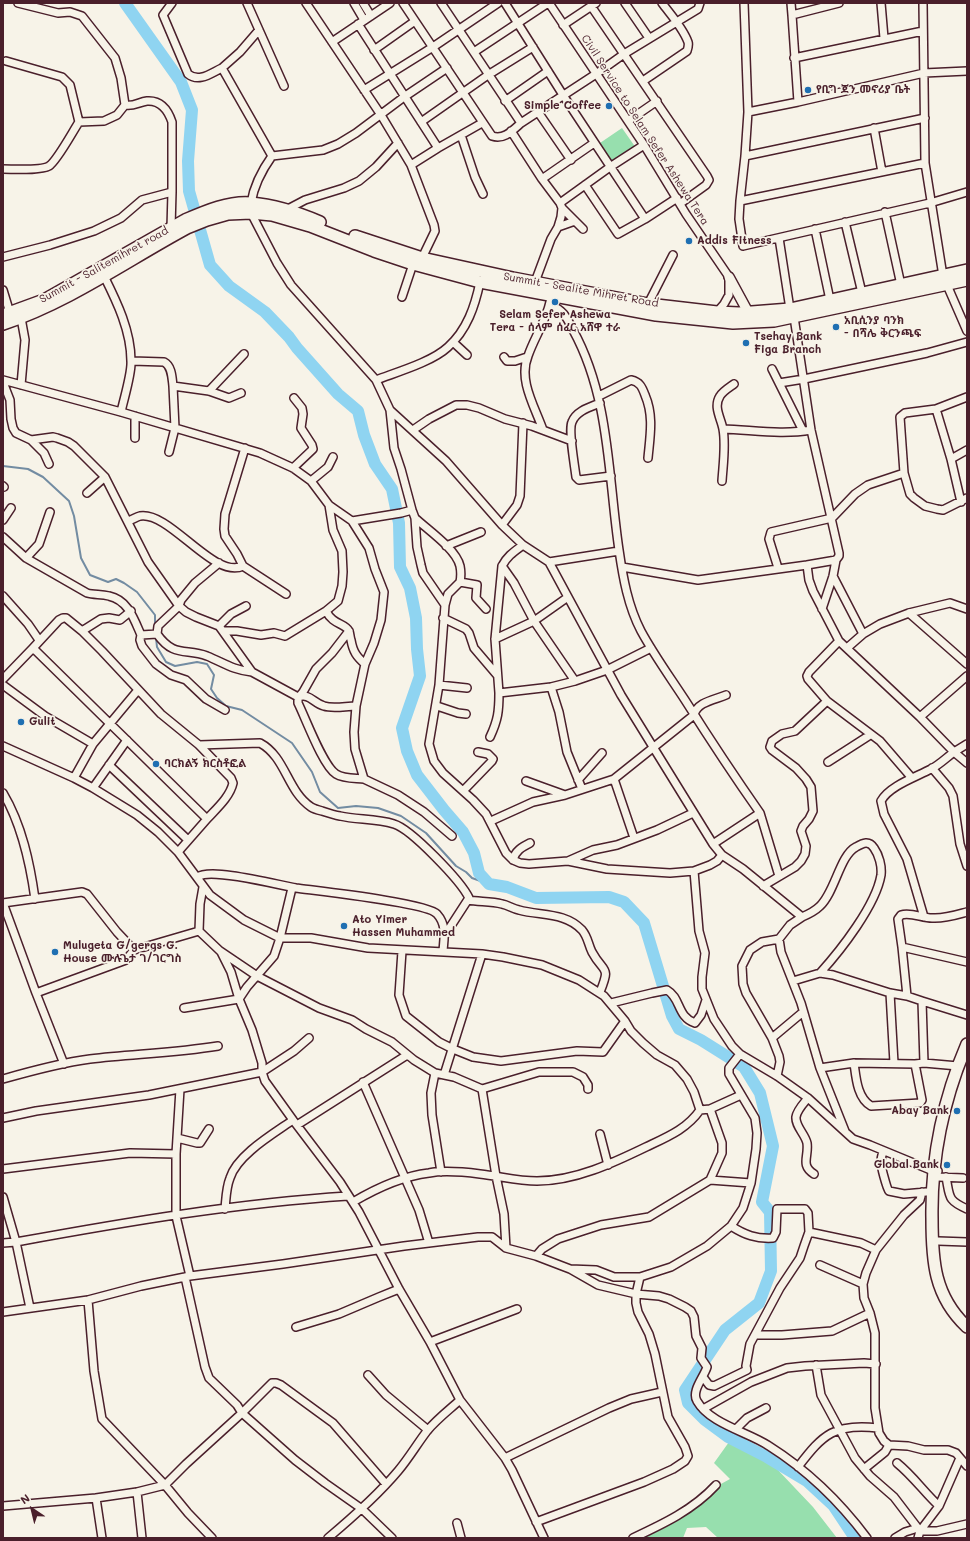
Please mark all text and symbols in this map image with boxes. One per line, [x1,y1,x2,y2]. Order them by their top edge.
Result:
street label: Civil Service to Selam Sefer Ashewa Tera [578,32,712,228]
place label: የቢግ ጆን መኖሪያ ቤት [816,83,910,97]
marker: የቢግ ጆን መኖሪያ ቤት [803,85,813,95]
place label: Simple Coffee [524,99,601,113]
marker: Simple Coffee [604,101,614,111]
street label: Summit - Salitemihret road [37,224,171,306]
place label: Addis Fitness [697,234,771,248]
marker: Addis Fitness [684,236,694,246]
street label: Summit - Sealite Mihret Road [502,270,660,310]
marker: Selam Sefer Ashewa Tera - ሰላም ሰፈር አሸዋ ተራ [550,297,560,307]
place label: Selam Sefer Ashewa Tera - ሰላም ሰፈር አሸዋ ተራ [490,308,620,334]
place label: አቢሲንያ ባንክ - በሻሌ ቅርንጫፍ [844,314,921,340]
marker: አቢሲንያ ባንክ - በሻሌ ቅርንጫፍ [831,322,841,332]
place label: Tsehay Bank Figa Branch [754,330,822,356]
marker: Tsehay Bank Figa Branch [741,338,751,348]
place label: Gulit [29,715,55,729]
marker: Gulit [16,717,26,727]
place label: ባርክልኝ ክርስቶፎል [164,757,246,771]
marker: ባርክልኝ ክርስቶፎል [151,759,161,769]
place label: Ato Yimer Hassen Muhammed [352,913,455,939]
marker: Ato Yimer Hassen Muhammed [339,921,349,931]
place label: Mulugeta G/gergs G. House ሙሉጌታ ገ/ገርግስ [63,939,182,965]
marker: Mulugeta G/gergs G. House ሙሉጌታ ገ/ገርግስ [50,947,60,957]
place label: Abay Bank [891,1104,949,1118]
marker: Abay Bank [952,1106,962,1116]
place label: Global Bank [874,1158,939,1172]
marker: Global Bank [942,1160,952,1170]
north arrow [12,1489,52,1529]
text: N [17,1490,33,1507]

